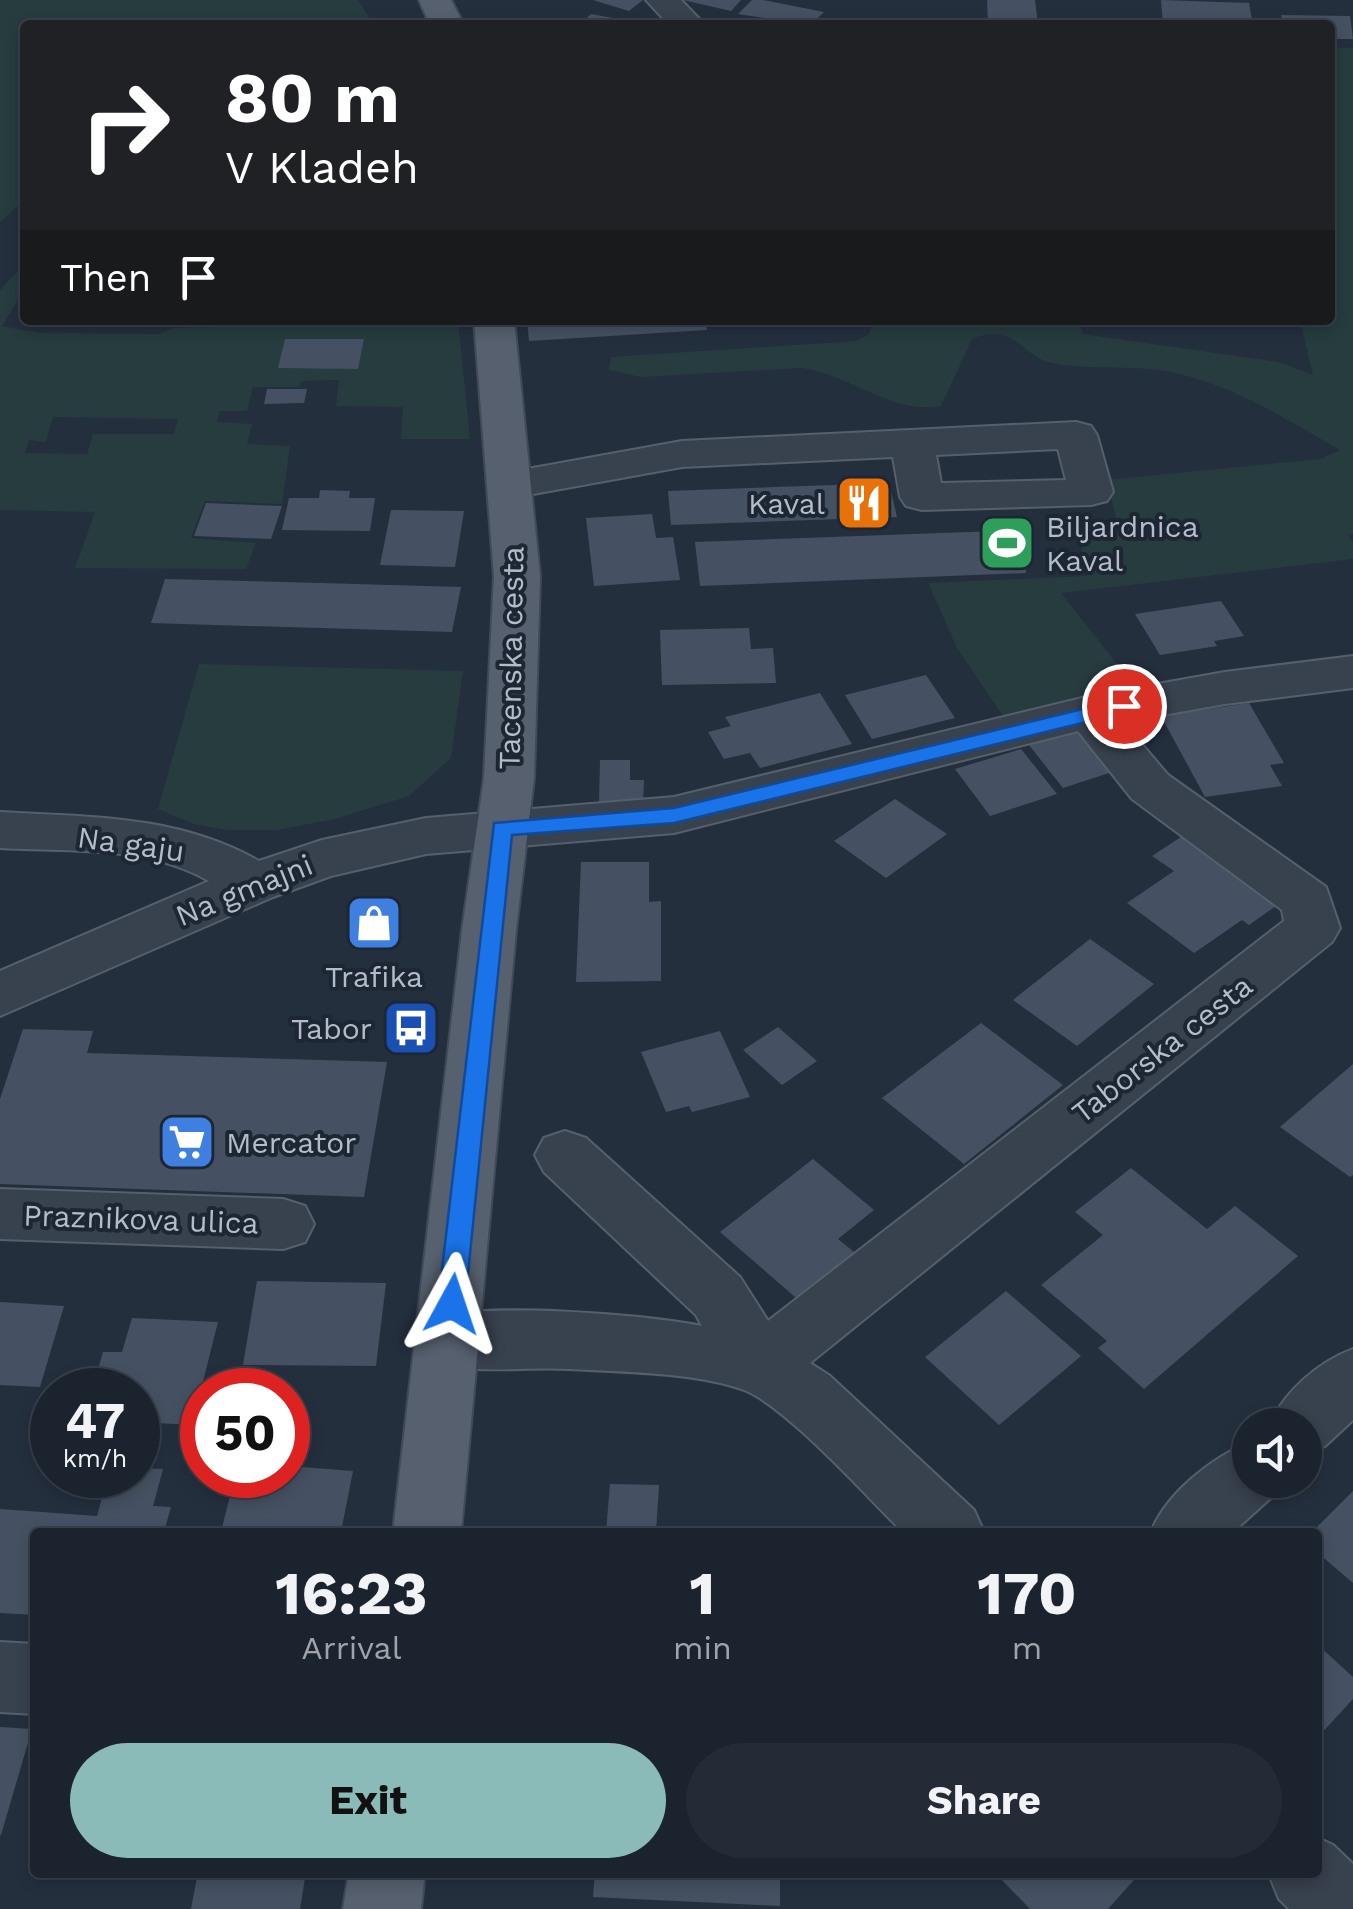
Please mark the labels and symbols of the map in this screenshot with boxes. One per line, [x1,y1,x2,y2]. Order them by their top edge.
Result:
restaurant icon: Kaval [834,473,894,533]
place label: Kaval [748,486,825,521]
place label: Biljardnica Kaval [1046,509,1199,578]
sports icon: Biljardnica Kaval [977,513,1037,573]
street label: Tacenska cesta [492,546,530,770]
pin [1082,664,1167,749]
street label: Na gaju [75,819,187,869]
street label: Na gmajni [170,847,318,933]
shop icon: Trafika [344,893,404,953]
place label: Trafika [325,959,423,994]
street label: Taborska cesta [1065,968,1259,1130]
bus stop icon: Tabor [381,998,441,1058]
place label: Tabor [291,1011,372,1046]
supermarket icon: Mercator [157,1112,217,1172]
place label: Mercator [226,1125,356,1160]
street label: Praznikova ulica [23,1197,259,1241]
position arrow [400,1252,504,1356]
speed limit sign: 50 [180,1368,310,1498]

